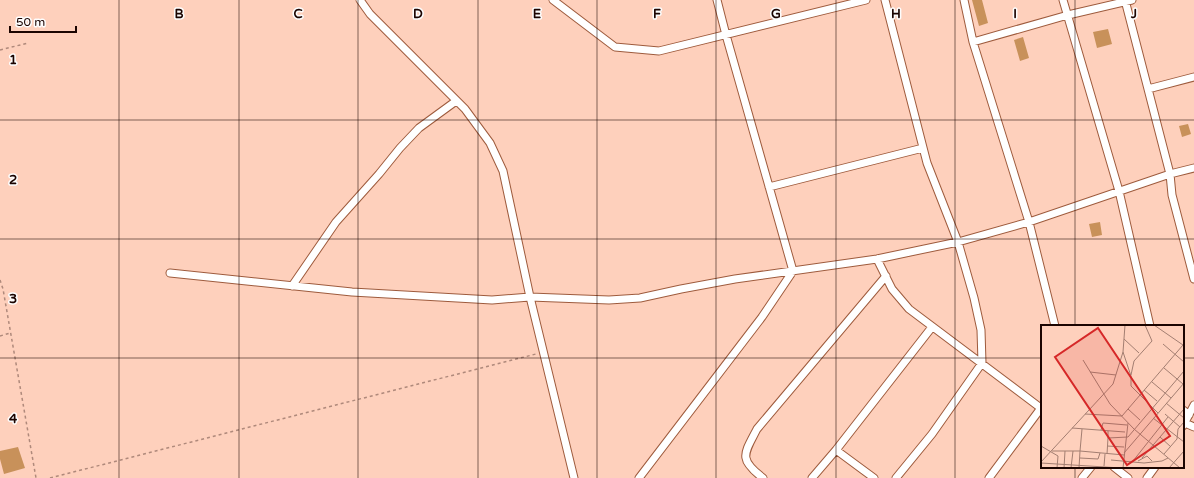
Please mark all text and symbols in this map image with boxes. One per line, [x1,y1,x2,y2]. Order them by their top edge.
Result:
text: B [174,6,184,22]
text: C [293,6,303,22]
text: D [413,6,423,22]
text: E [533,6,541,22]
text: F [653,6,661,22]
text: G [771,6,781,22]
text: H [891,6,901,22]
text: I [1013,6,1017,22]
text: J [1130,6,1137,22]
scale bar [10,8,76,34]
text: 50 m [16,15,45,29]
text: 1 [9,52,17,68]
text: 2 [9,172,17,188]
text: 3 [9,291,17,307]
inset map [1041,325,1184,468]
text: 4 [9,411,18,427]

